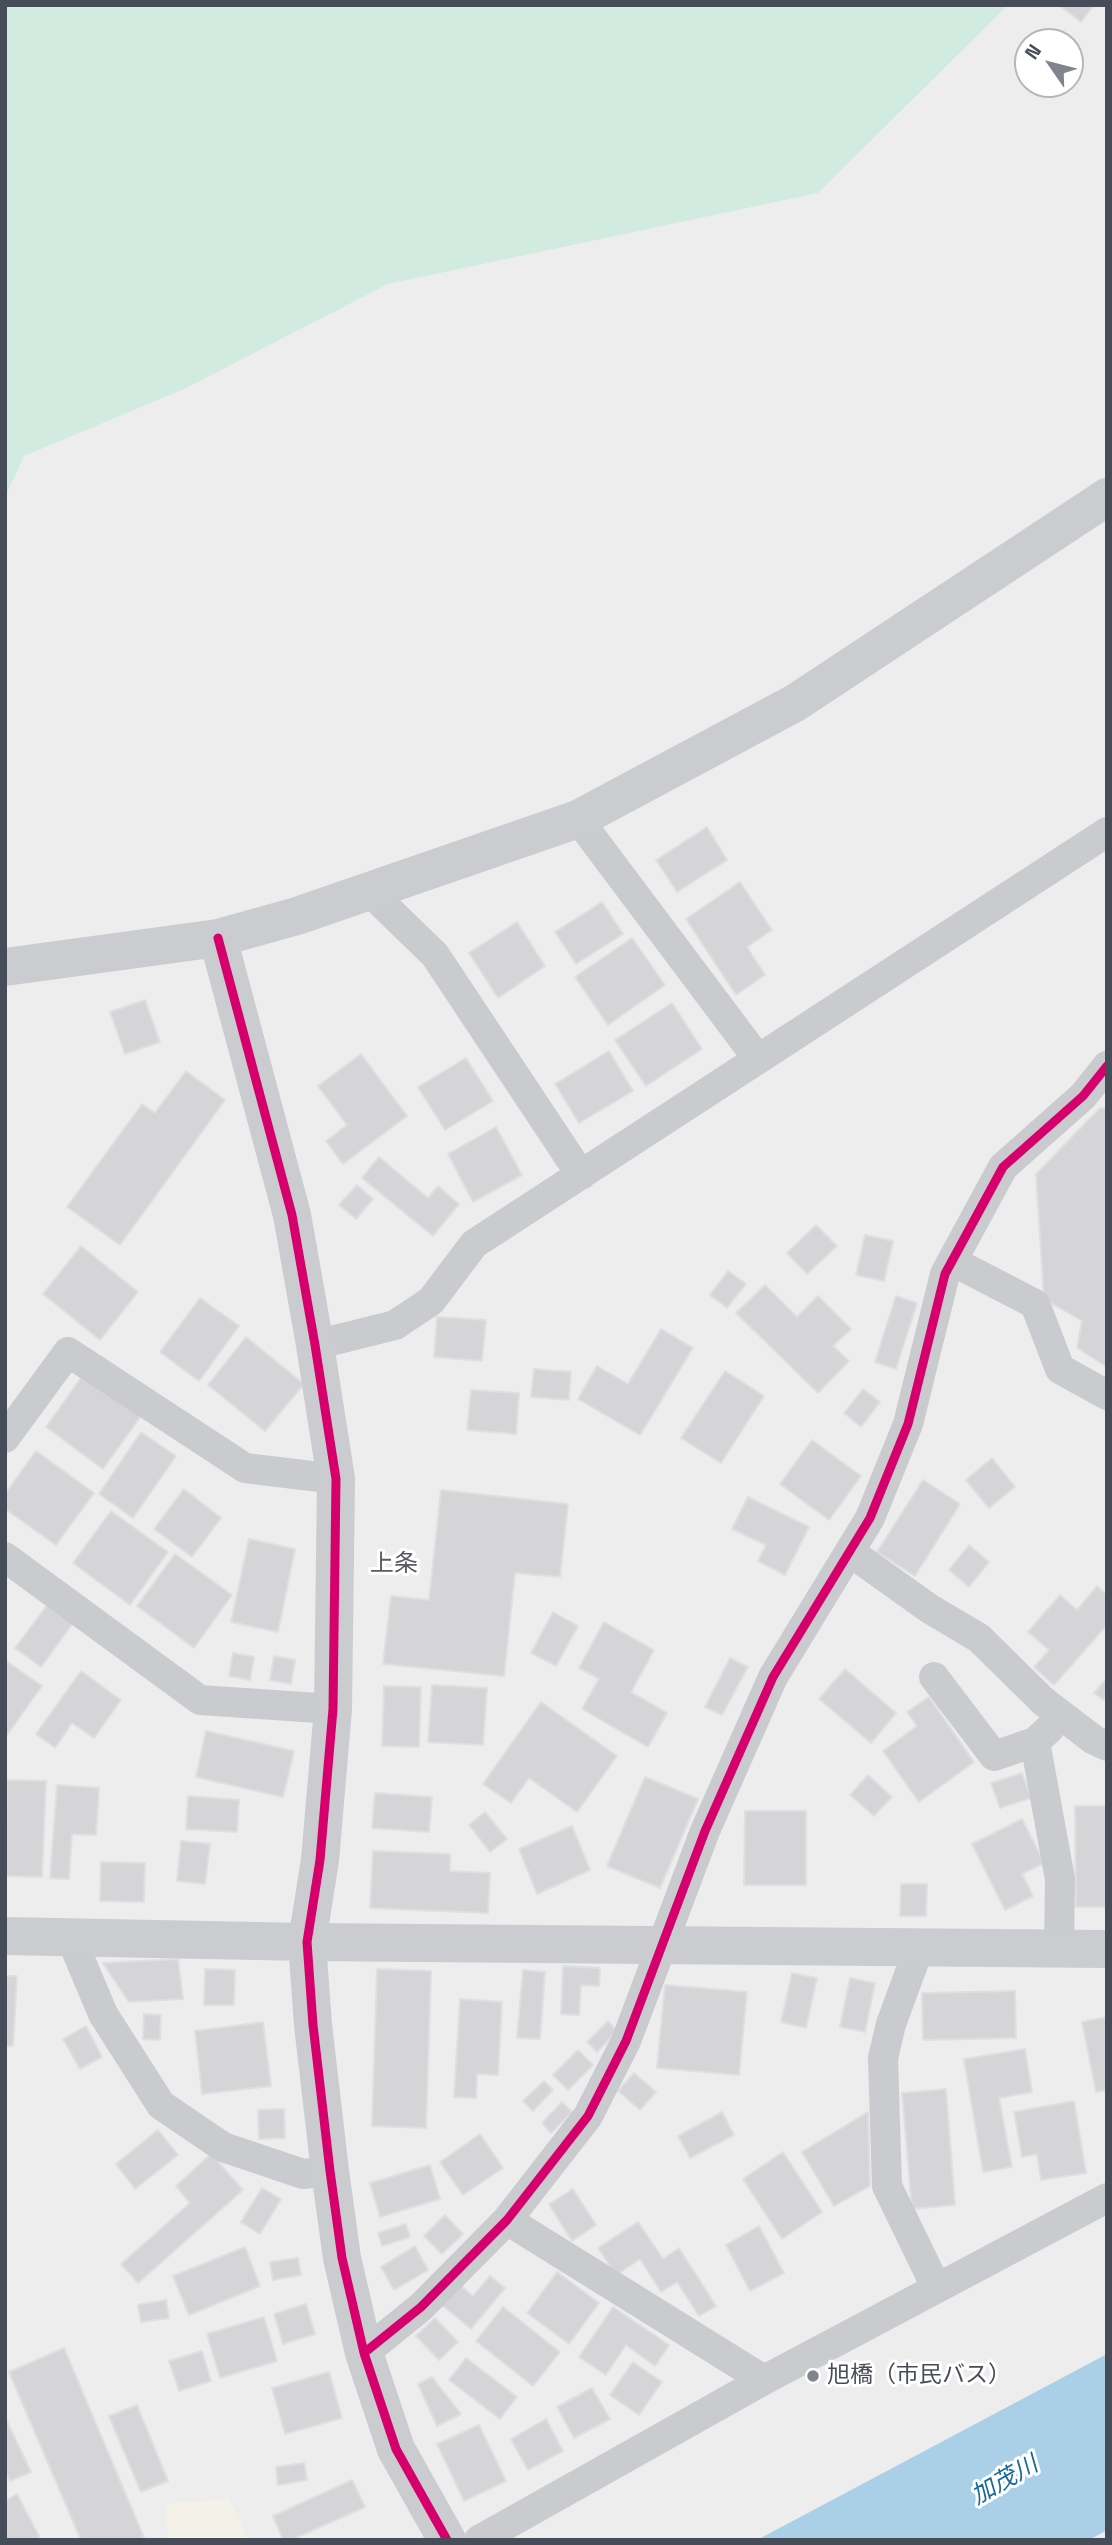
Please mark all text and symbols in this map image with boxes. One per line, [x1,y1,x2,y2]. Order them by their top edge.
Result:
north arrow [1014,28,1084,98]
text: N [1019,39,1047,64]
district label: 上条 [370,1550,418,1578]
place label: 旭橋（市民バス） [827,2362,1011,2390]
marker: 旭橋（市民バス） [805,2368,821,2384]
water label: 加茂川 [967,2451,1043,2511]

